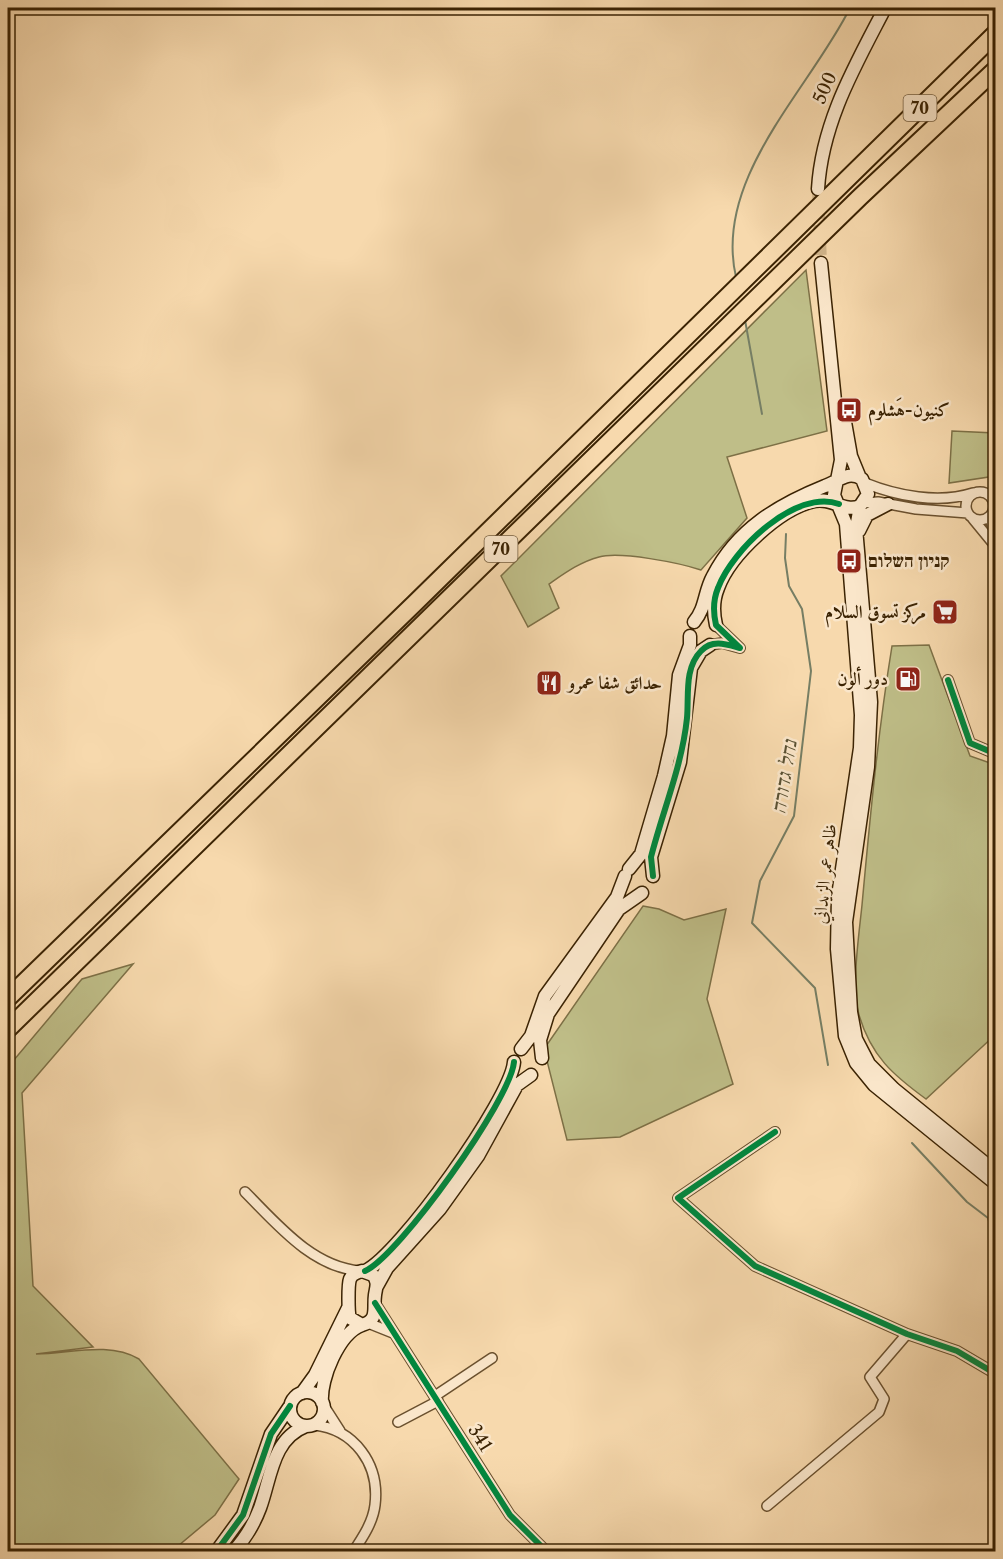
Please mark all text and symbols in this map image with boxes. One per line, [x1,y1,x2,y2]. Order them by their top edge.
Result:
street label: 500 [808,69,842,107]
road number: 70 [904,95,936,121]
bus stop icon: كنيون-هَشلوم [834,395,864,425]
place label: كنيون-هَشلوم [868,397,950,426]
road number: 70 [484,536,518,562]
bus stop icon: קניון השלום [834,546,864,576]
place label: קניון השלום [868,550,950,572]
supermarket icon: مركز تسوق السلام [930,597,960,627]
place label: مركز تسوق السلام [825,601,926,628]
fuel station icon: دور ألون [893,664,923,694]
place label: دور ألون [837,666,888,690]
restaurant icon: حدائق شفا عمرو [534,668,564,698]
place label: حدائق شفا عمرو [566,672,662,695]
water label: נחל גדורה [766,737,802,816]
street label: ظاهر عمر الزيداني [809,823,845,926]
street label: 341 [463,1420,497,1456]

